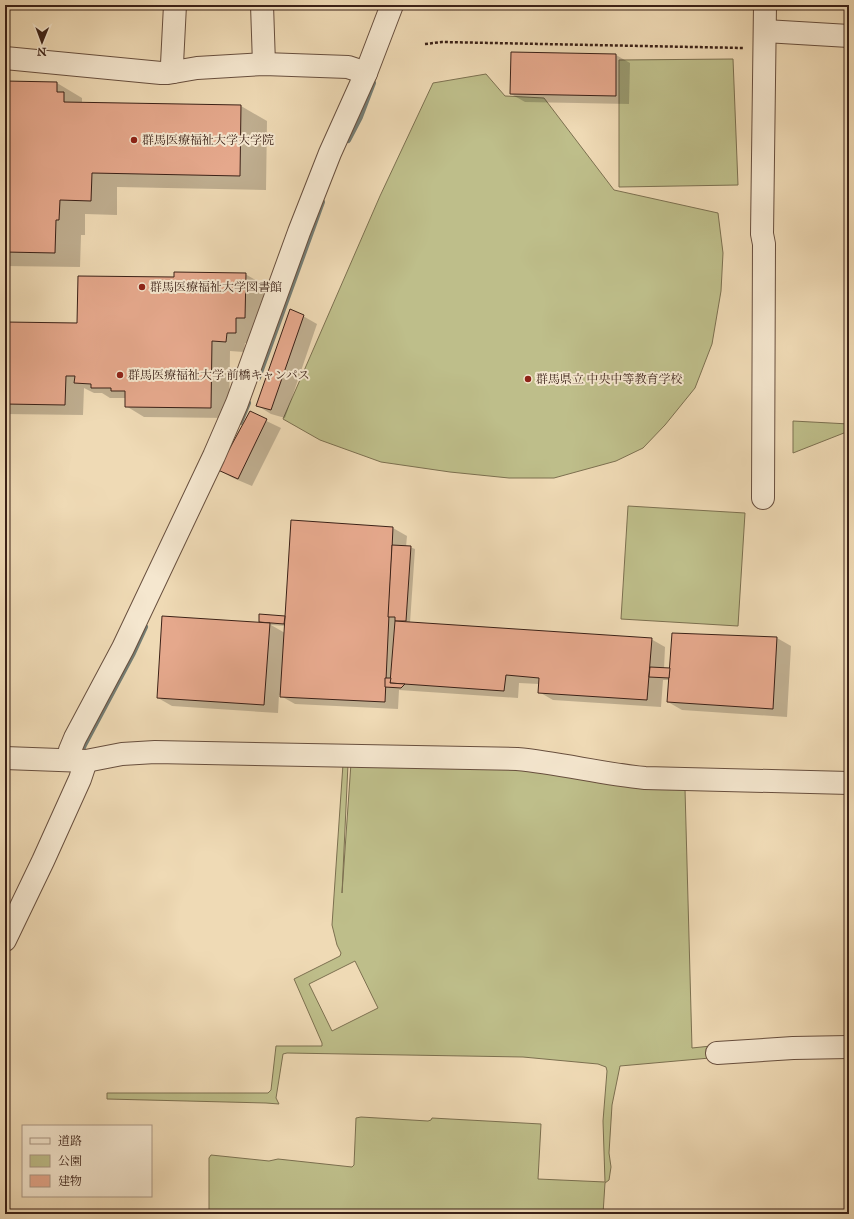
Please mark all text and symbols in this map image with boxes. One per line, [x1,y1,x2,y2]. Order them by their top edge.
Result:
north arrow [22,22,62,62]
text: N [36,45,47,58]
place label: 群馬医療福祉大学大学院 [142,133,274,147]
marker: 群馬医療福祉大学大学院 [129,135,139,145]
place label: 群馬医療福祉大学図書館 [150,280,282,294]
marker: 群馬医療福祉大学図書館 [137,282,147,292]
place label: 群馬医療福祉大学 前橋キャンパス [128,368,310,382]
marker: 群馬医療福祉大学 前橋キャンパス [115,370,125,380]
place label: 群馬県立 中央中等教育学校 [536,372,683,386]
marker: 群馬県立 中央中等教育学校 [523,374,533,384]
legend [22,1125,152,1197]
text: 道路 [58,1134,82,1148]
text: 公園 [58,1154,82,1168]
text: 建物 [58,1174,82,1188]

